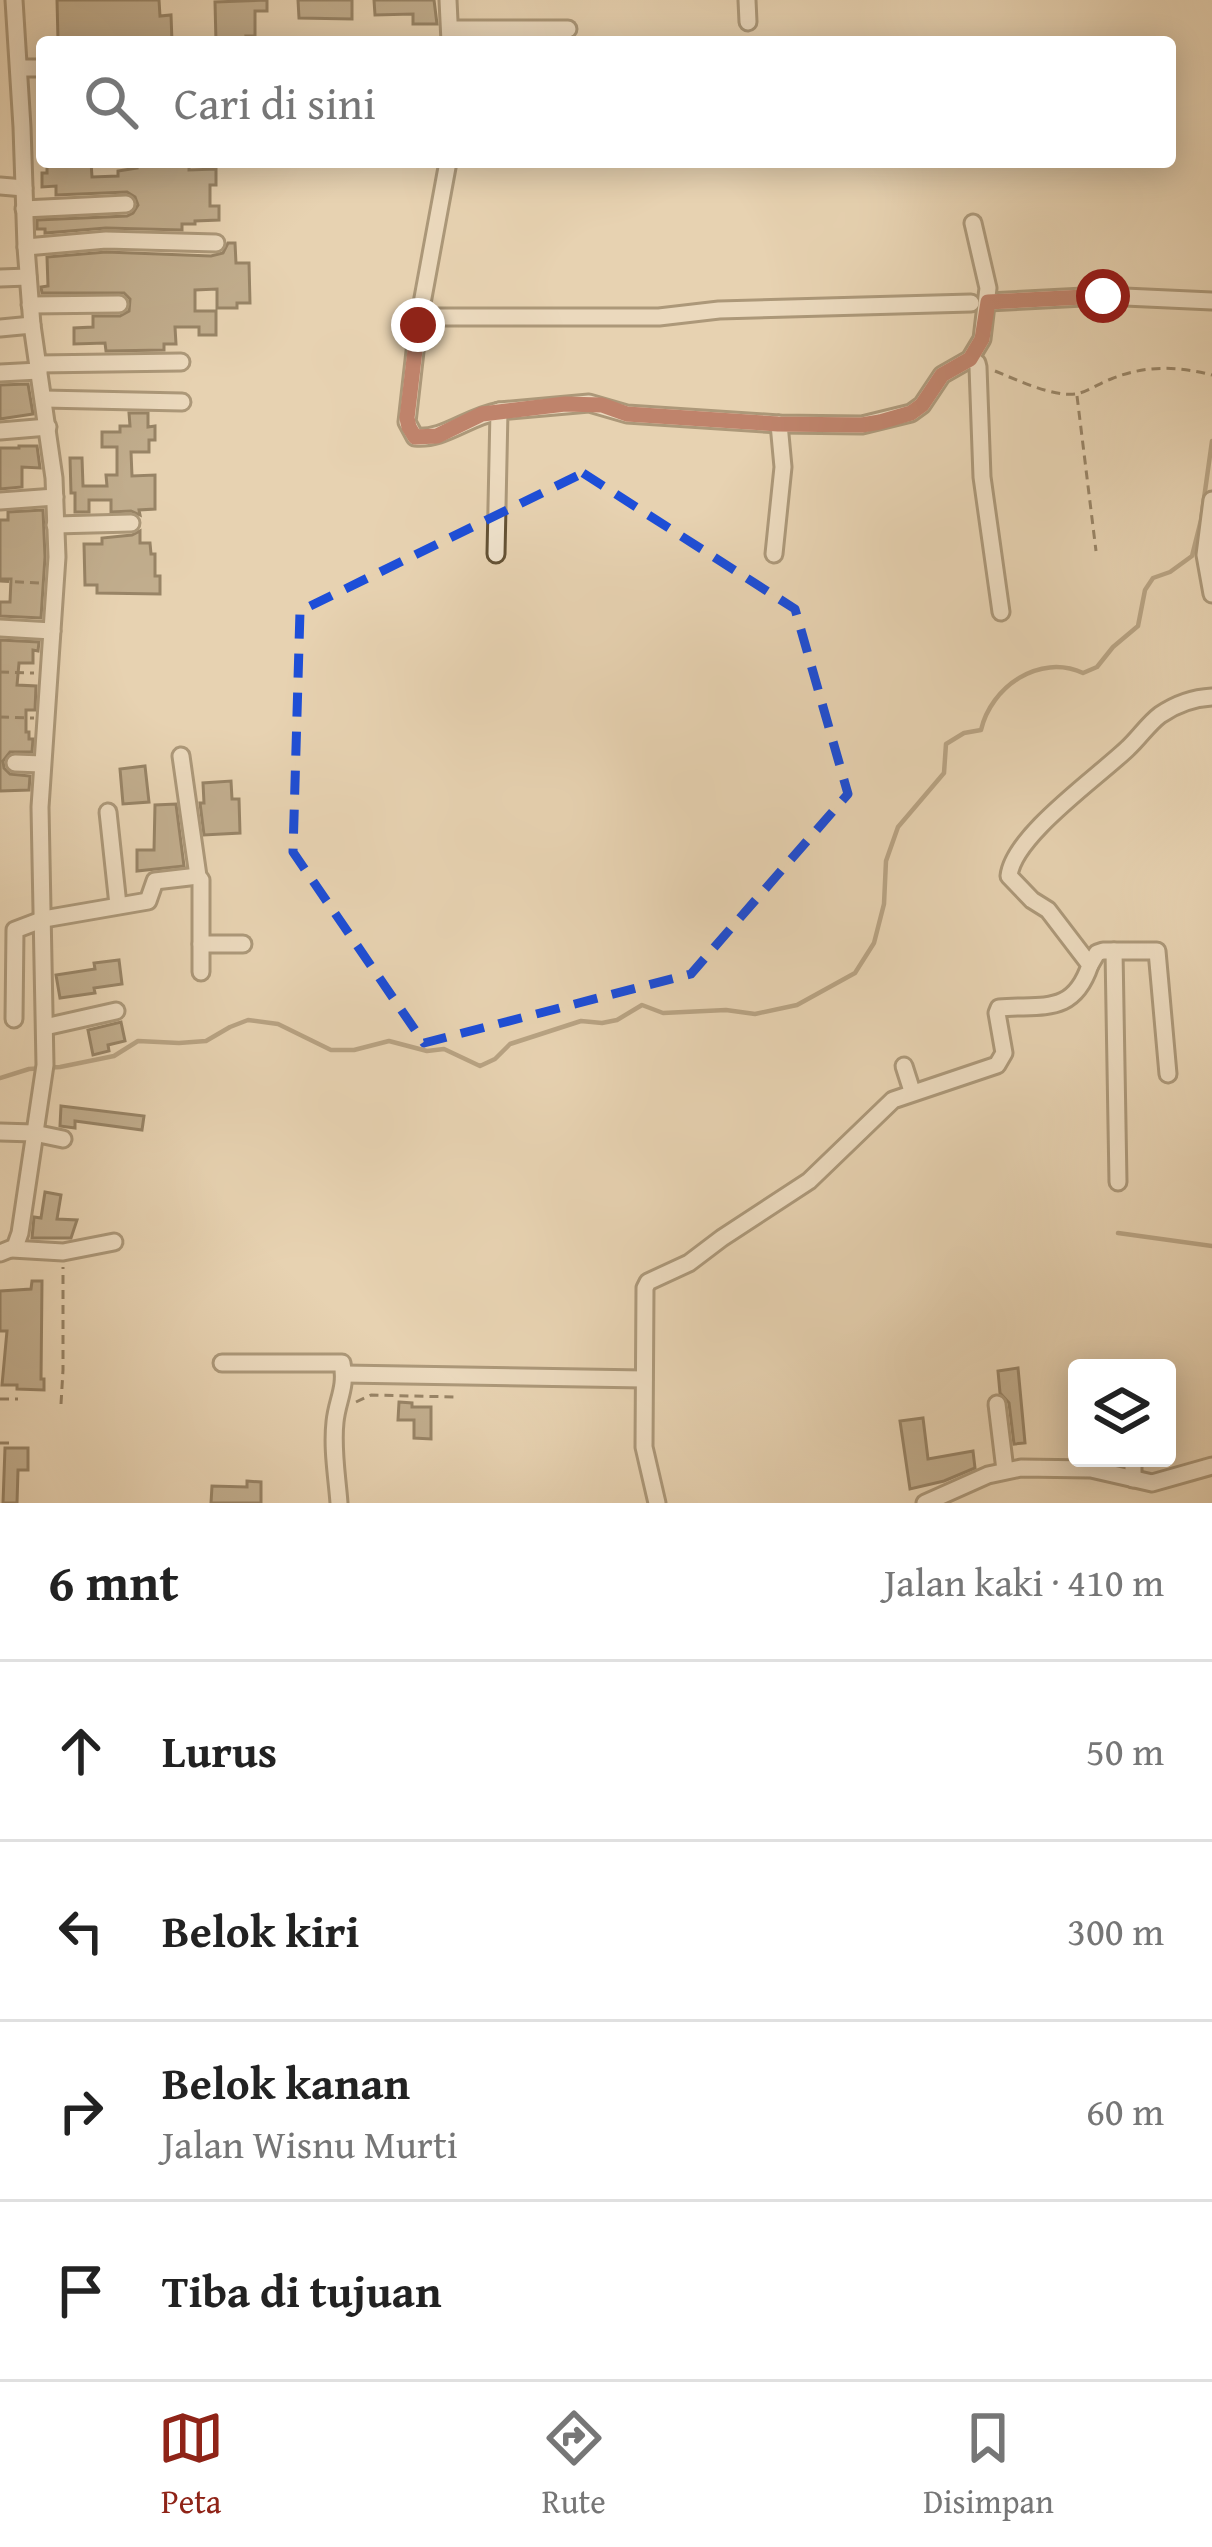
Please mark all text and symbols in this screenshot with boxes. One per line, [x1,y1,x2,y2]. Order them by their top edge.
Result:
search box [36,36,1176,168]
icon: search [78,69,144,135]
text: Cari di sini [174,70,376,135]
route start [1076,269,1130,323]
route end [391,298,445,352]
map controls [1068,1359,1176,1467]
button: layers [1068,1359,1176,1467]
text: 6 mnt [48,1544,179,1619]
text: Jalan kaki · 410 m [884,1553,1164,1610]
icon: ahead [48,1718,114,1784]
text: Lurus [162,1718,277,1783]
text: 50 m [1086,1722,1164,1779]
icon: left [48,1898,114,1964]
text: Belok kiri [162,1898,359,1963]
text: 300 m [1067,1902,1164,1959]
text: Belok kanan [162,2050,410,2115]
icon: right [48,2078,114,2144]
text: 60 m [1086,2082,1164,2139]
text: Jalan Wisnu Murti [162,2115,458,2172]
icon: arrive [48,2258,114,2324]
text: Tiba di tujuan [162,2258,442,2323]
tab: Peta [158,2405,224,2525]
tab: Rute [541,2405,607,2525]
tab: Disimpan [923,2405,1054,2525]

